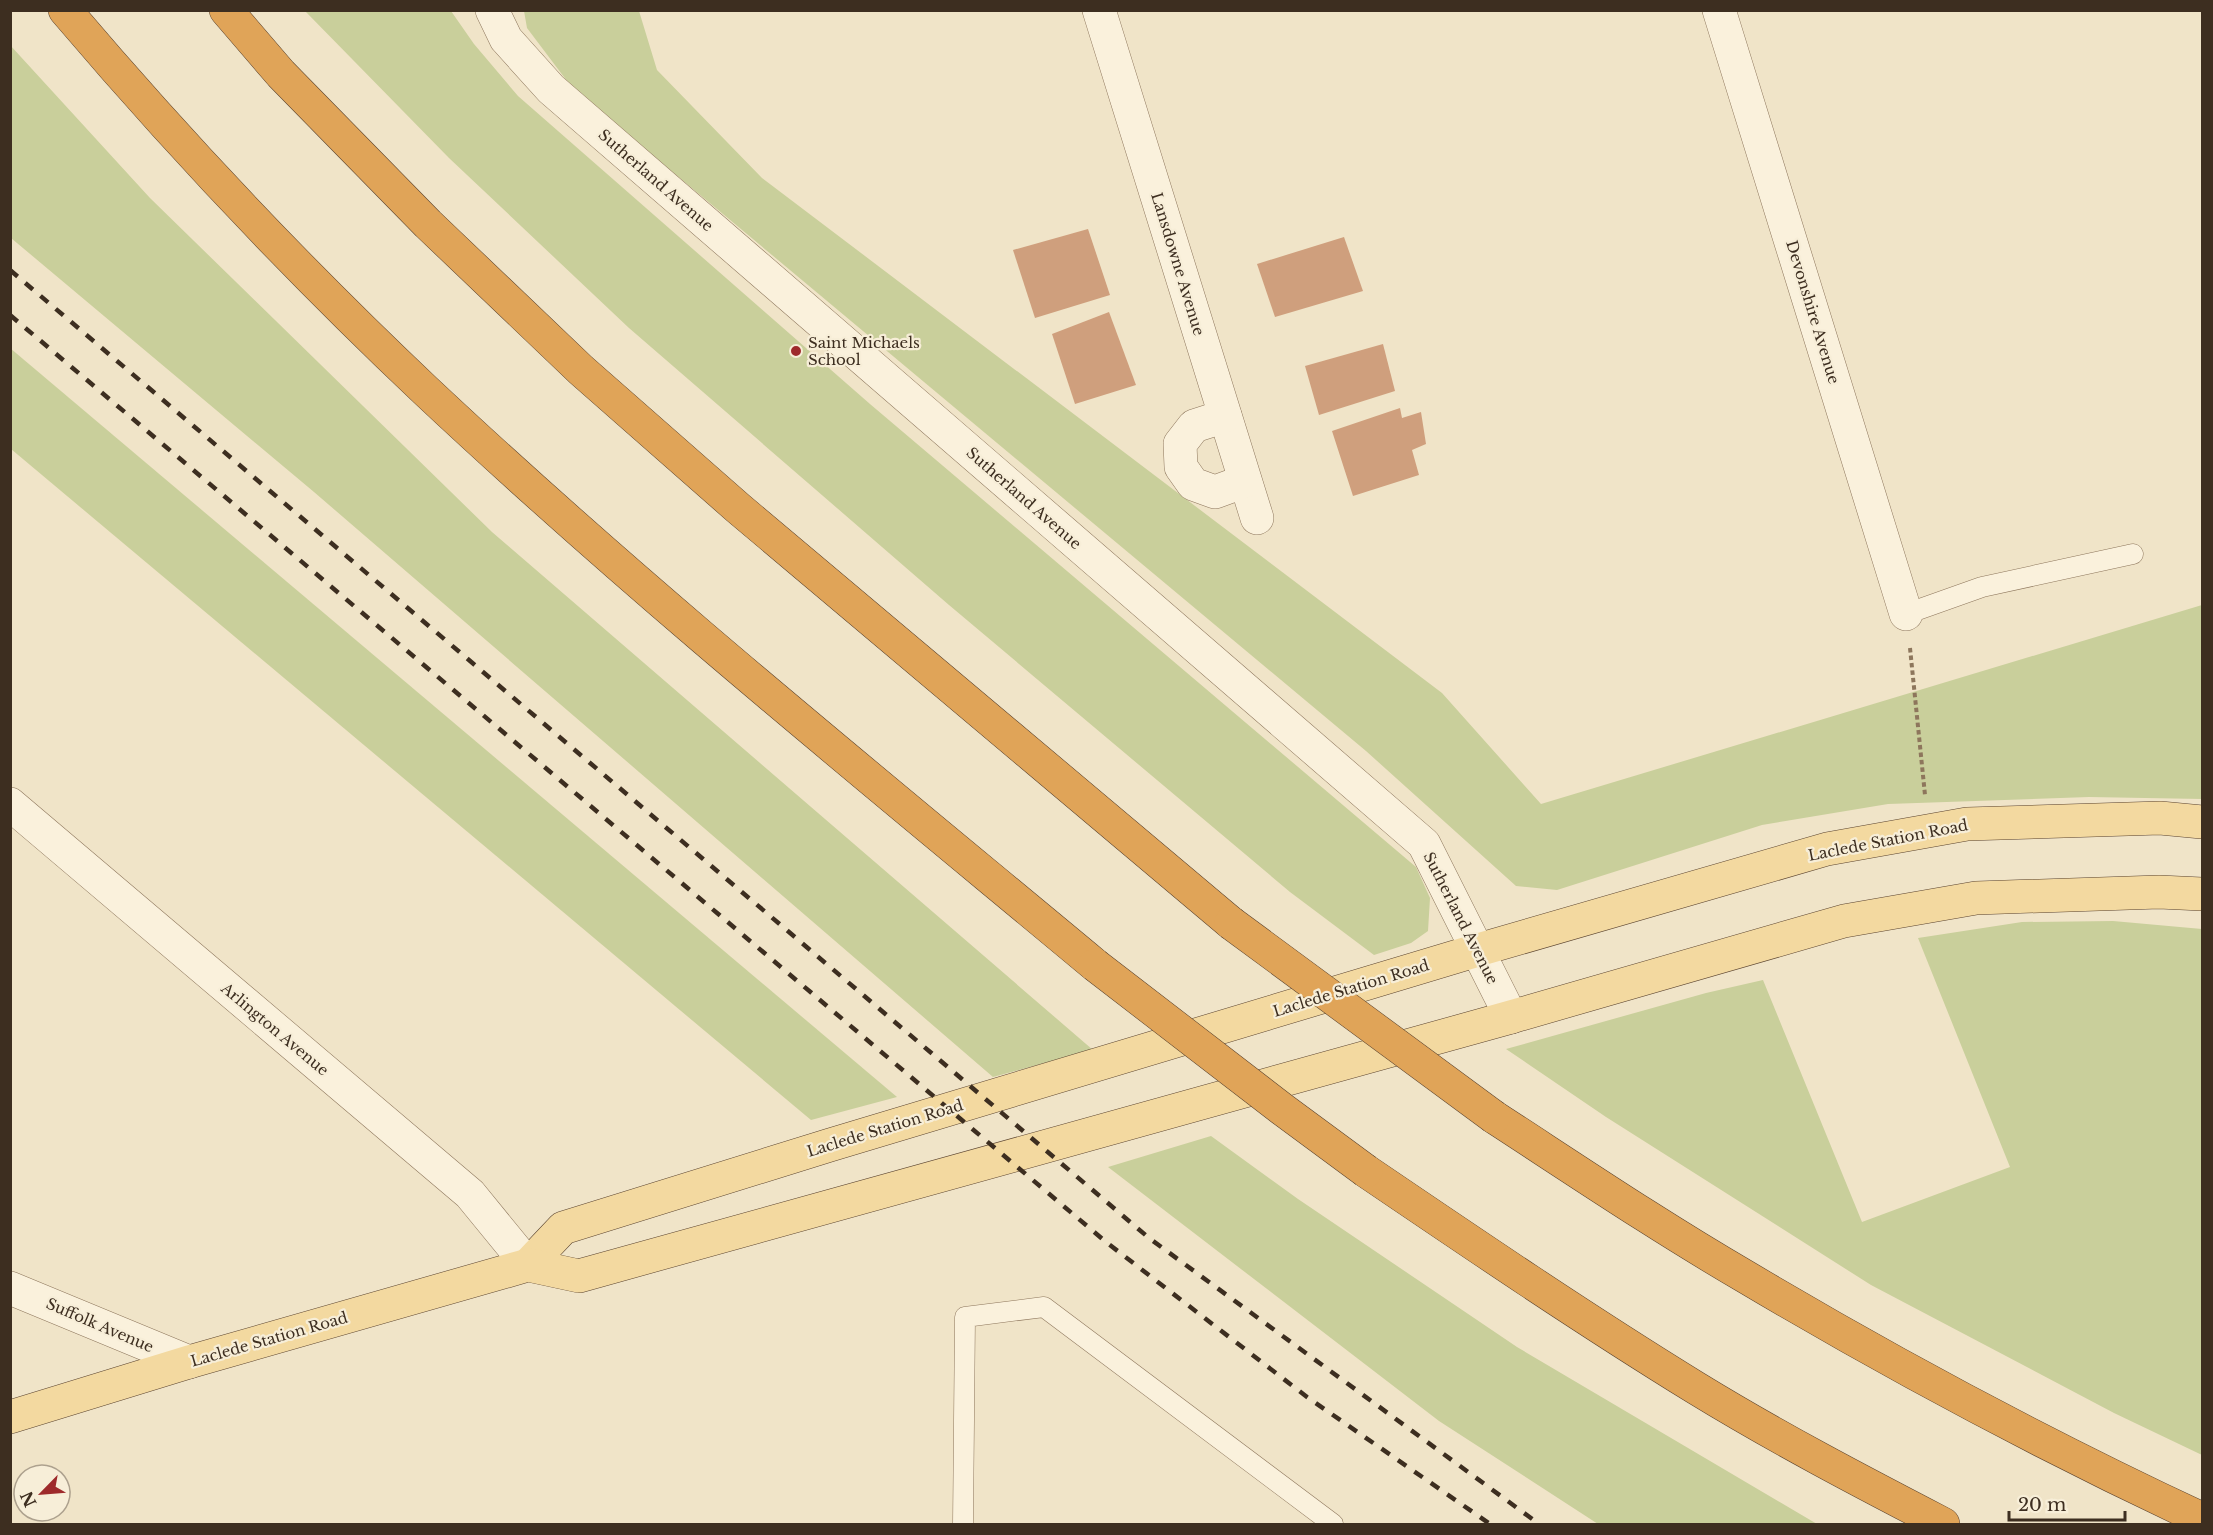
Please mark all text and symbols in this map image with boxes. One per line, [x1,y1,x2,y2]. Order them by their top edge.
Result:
street label: Sutherland Avenue [595,125,717,235]
street label: Lansdowne Avenue [1147,190,1209,338]
street label: Devonshire Avenue [1782,238,1844,386]
place label: Saint Michaels School [808,333,920,369]
marker: Saint Michaels School [789,344,803,358]
street label: Sutherland Avenue [963,443,1085,553]
street label: Laclede Station Road [1806,815,1970,865]
street label: Sutherland Avenue [1419,849,1503,987]
street label: Laclede Station Road [1271,955,1431,1021]
street label: Arlington Avenue [217,978,333,1080]
street label: Laclede Station Road [805,1095,965,1161]
street label: Suffolk Avenue [43,1294,157,1356]
street label: Laclede Station Road [188,1307,350,1371]
north arrow [12,1463,72,1523]
scale bar [2009,1484,2124,1522]
text: N [16,1488,41,1510]
text: 20 m [2018,1494,2066,1516]

